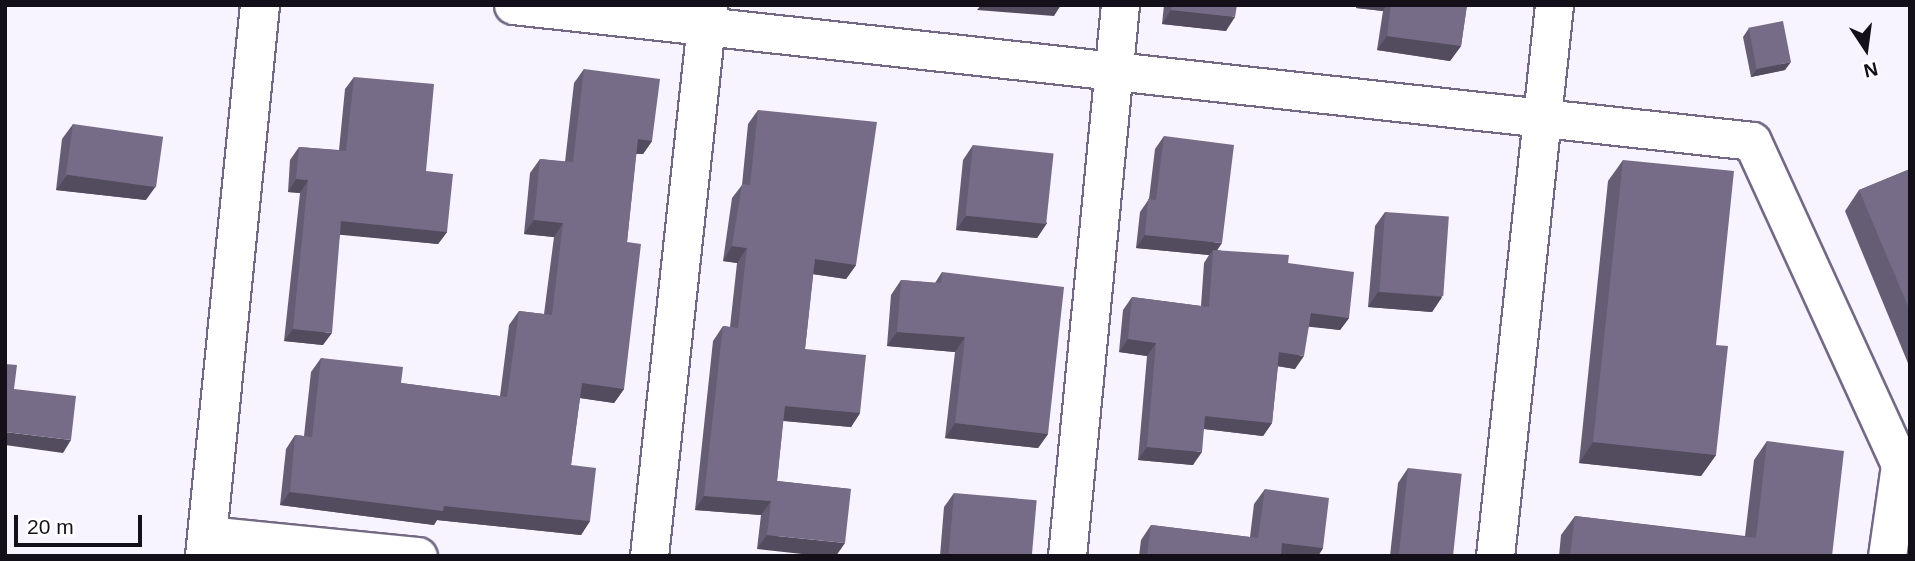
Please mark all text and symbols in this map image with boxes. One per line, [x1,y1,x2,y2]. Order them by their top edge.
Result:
north arrow [1831,14,1901,84]
text: N [1862,58,1880,82]
scale bar [18,502,145,546]
text: 20 m [27,515,74,538]

